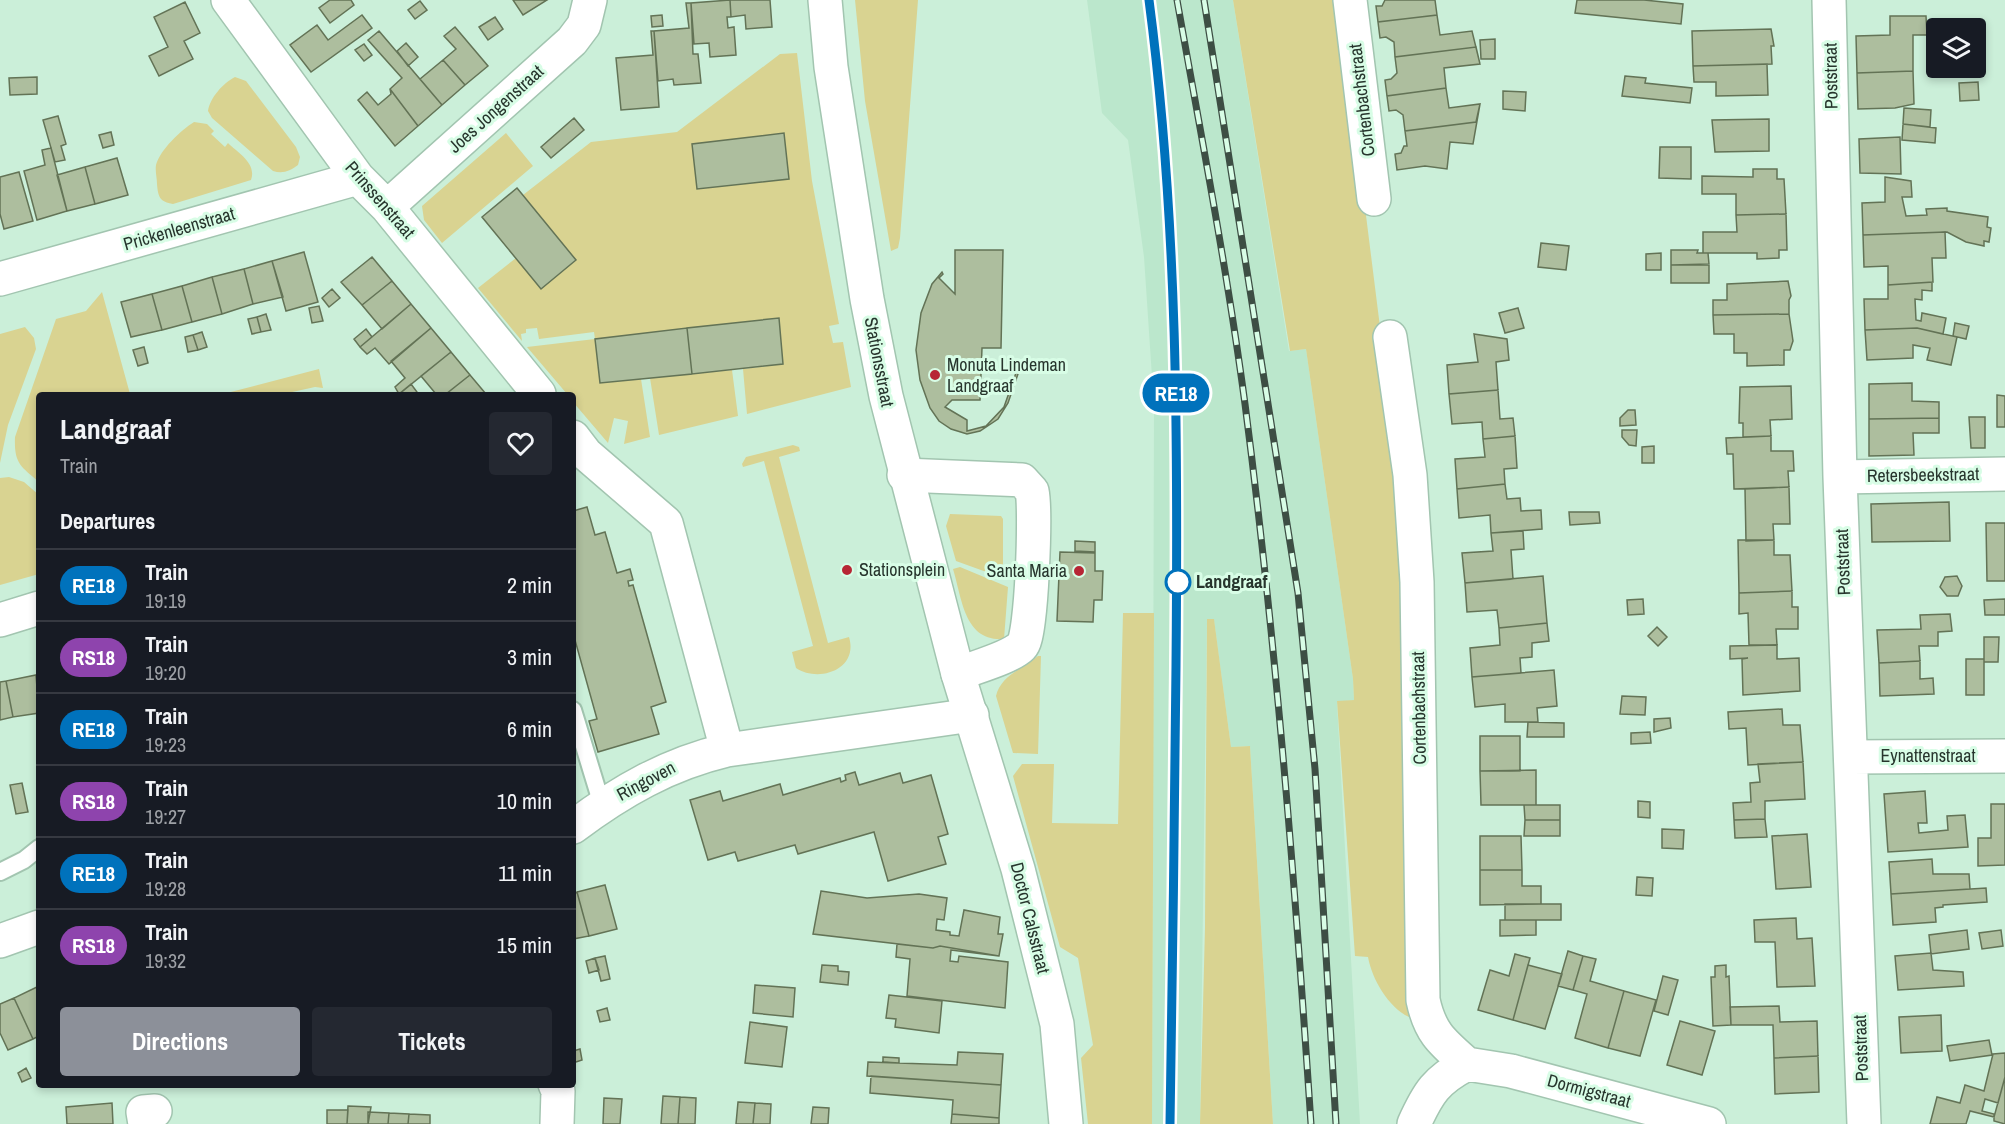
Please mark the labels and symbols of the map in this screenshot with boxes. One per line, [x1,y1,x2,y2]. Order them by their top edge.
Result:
street label: Cortenbachstraat [1342,42,1381,158]
street label: Poststraat [1817,43,1844,109]
street label: Joes Jongenstraat [442,59,549,158]
street label: Prinssenstraat [340,156,421,244]
street label: Prickenleenstraat [120,201,238,256]
street label: Stationsstraat [859,315,900,409]
place label: Monuta Lindeman Landgraaf [947,352,1066,398]
marker: Monuta Lindeman Landgraaf [928,368,942,382]
line badge: RE18 [1134,374,1218,412]
street label: Retersbeekstraat [1867,461,1979,488]
street label: Poststraat [1829,528,1856,596]
place label: Stationsplein [859,557,945,582]
place label: Santa Maria [987,558,1067,583]
marker: Stationsplein [840,563,854,577]
marker: Santa Maria [1072,564,1086,578]
marker: Landgraaf [1165,569,1191,595]
place label: Landgraaf [1196,569,1267,594]
street label: Cortenbachstraat [1405,651,1432,765]
street label: Eynattenstraat [1880,743,1976,768]
street label: Ringoven [612,755,680,806]
street label: Doctor Calsstraat [1005,860,1056,976]
street label: Poststraat [1847,1014,1874,1082]
street label: Dormigstraat [1545,1067,1634,1114]

